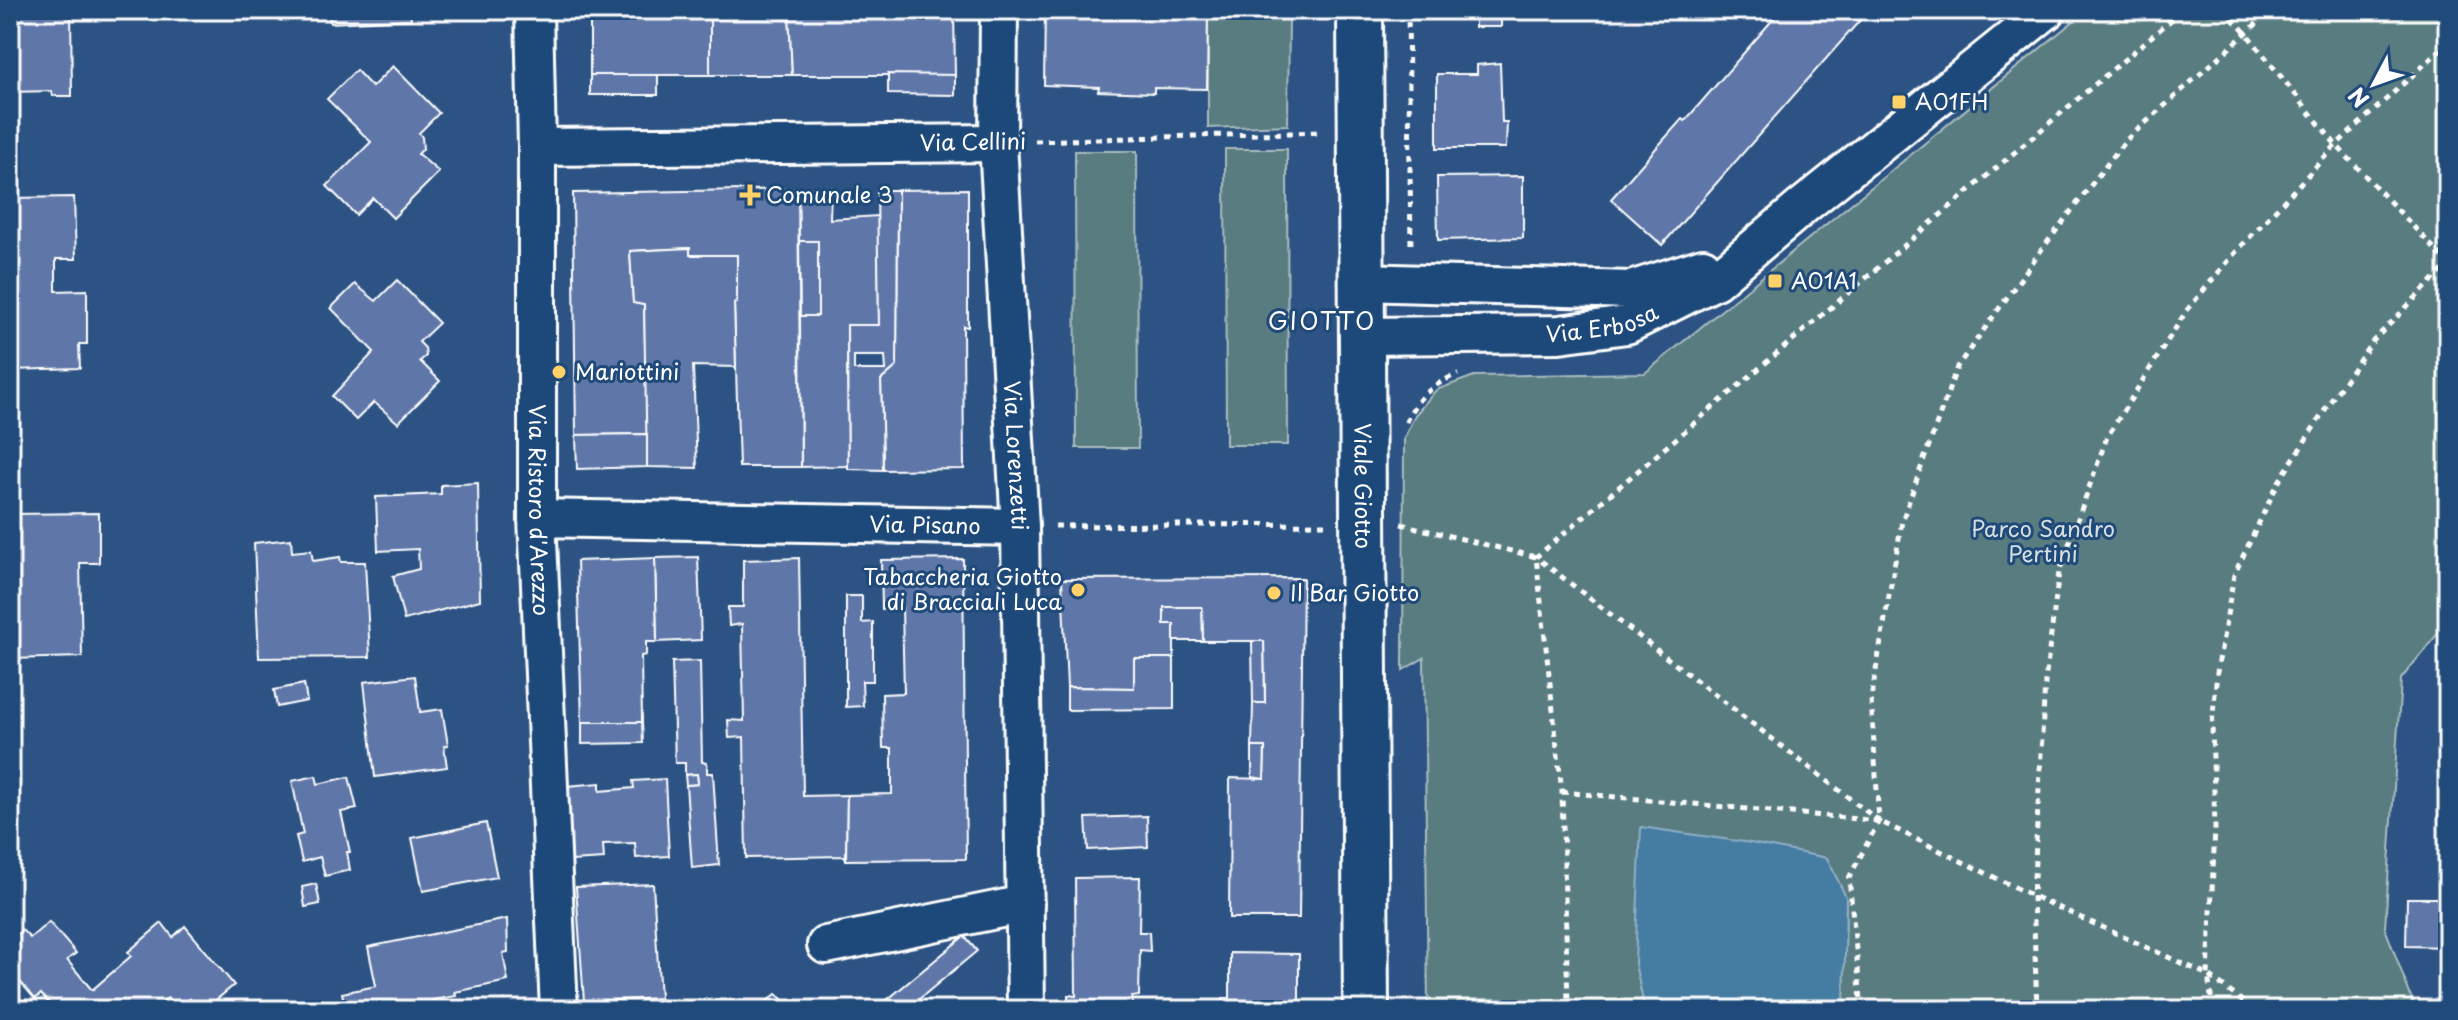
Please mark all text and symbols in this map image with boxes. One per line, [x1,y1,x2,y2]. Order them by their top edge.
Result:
north arrow [2334,44,2414,124]
text: N [2340,81,2376,116]
place label: A01FH [1915,84,1988,117]
marker: A01FH [1890,93,1908,111]
street label: Via Cellini [920,123,1026,158]
place label: Comunale 3 [766,177,893,210]
marker: Comunale 3 [741,186,759,204]
place label: A01A1 [1791,263,1857,296]
marker: A01A1 [1766,272,1784,290]
street label: Via Erbosa [1545,294,1663,349]
district label: GIOTTO [1268,302,1376,338]
place label: Mariottini [575,354,679,387]
marker: Mariottini [550,363,568,381]
street label: Via Lorenzetti [997,380,1038,530]
street label: Via Ristoro d'Arezzo [522,404,559,617]
street label: Viale Giotto [1347,423,1381,549]
street label: Via Pisano [869,506,981,541]
park label: Parco Sandro Pertini [1971,511,2115,569]
place label: Tabaccheria Giotto di Bracciali Luca [863,559,1062,617]
place label: Il Bar Giotto [1290,575,1419,608]
marker: Tabaccheria Giotto di Bracciali Luca [1069,581,1087,599]
marker: Il Bar Giotto [1265,584,1283,602]

